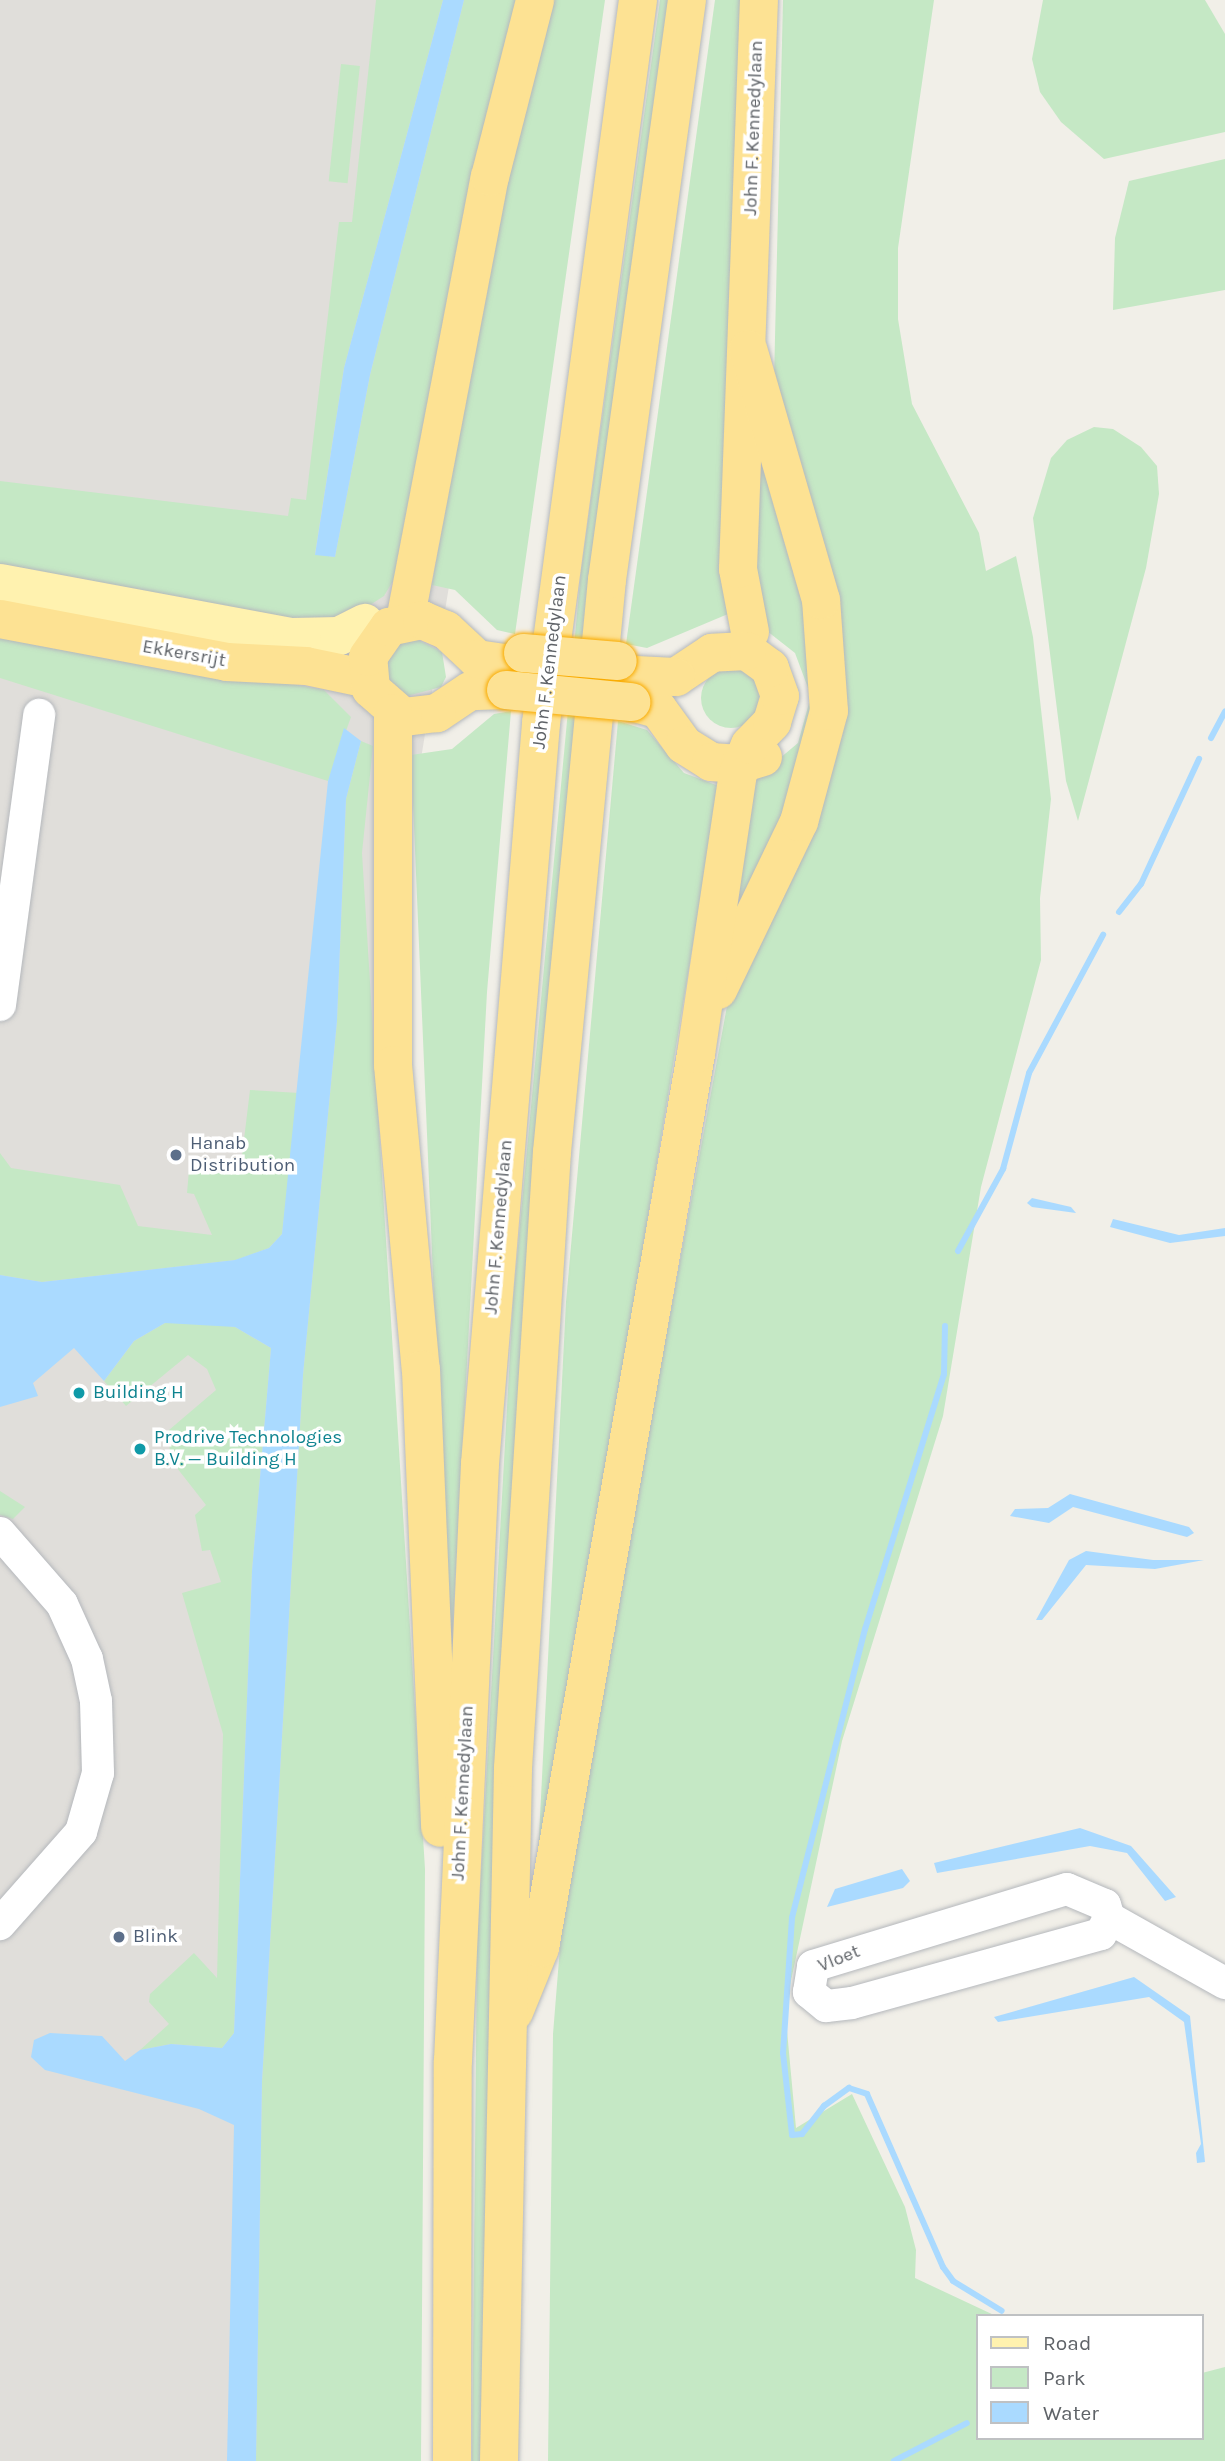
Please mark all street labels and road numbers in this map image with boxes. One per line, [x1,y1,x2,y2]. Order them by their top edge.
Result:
street label: John F. Kennedylaan [740,40,768,216]
street label: John F. Kennedylaan [528,574,572,750]
street label: Ekkersrijt [140,635,228,673]
street label: John F. Kennedylaan [480,1139,518,1315]
street label: John F. Kennedylaan [447,1705,479,1881]
street label: Vloet [815,1940,863,1978]

